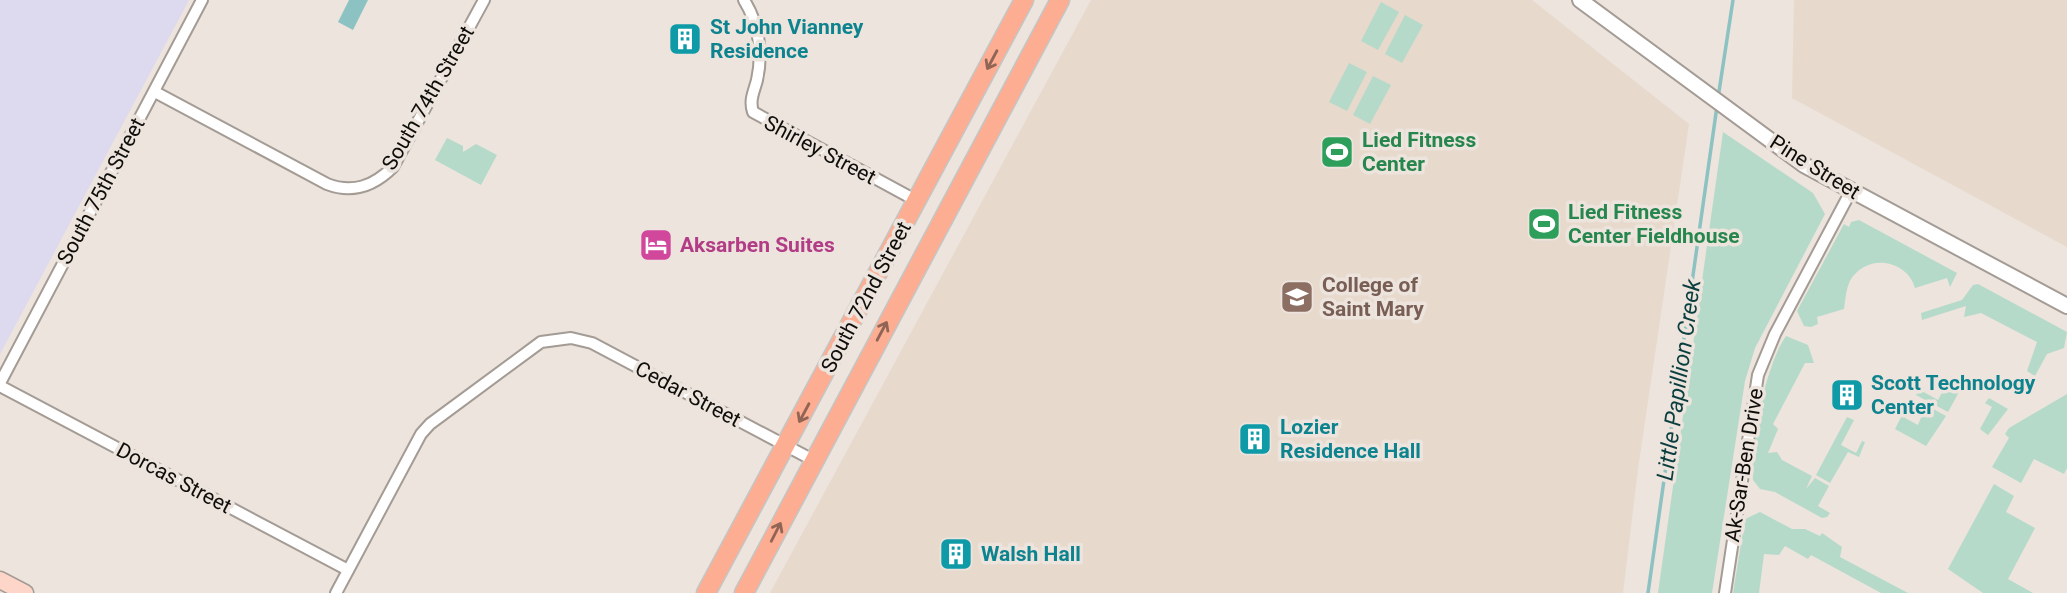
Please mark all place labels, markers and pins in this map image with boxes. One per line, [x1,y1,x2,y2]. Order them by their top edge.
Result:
place label: St John Vianney Residence [710,15,864,63]
building icon: St John Vianney Residence [666,20,704,58]
place label: Lied Fitness Center [1362,128,1476,176]
sports icon: Lied Fitness Center [1318,133,1356,171]
place label: Lied Fitness Center Fieldhouse [1568,200,1740,248]
sports icon: Lied Fitness Center Fieldhouse [1525,205,1563,243]
hotel icon: Aksarben Suites [637,226,675,264]
place label: Aksarben Suites [680,233,835,257]
place label: College of Saint Mary [1322,273,1424,321]
school or university icon: College of Saint Mary [1278,278,1316,316]
place label: Scott Technology Center [1871,371,2036,419]
building icon: Scott Technology Center [1828,376,1866,414]
place label: Lozier Residence Hall [1280,415,1421,463]
building icon: Lozier Residence Hall [1236,420,1274,458]
building icon: Walsh Hall [937,535,975,573]
place label: Walsh Hall [981,542,1081,566]

